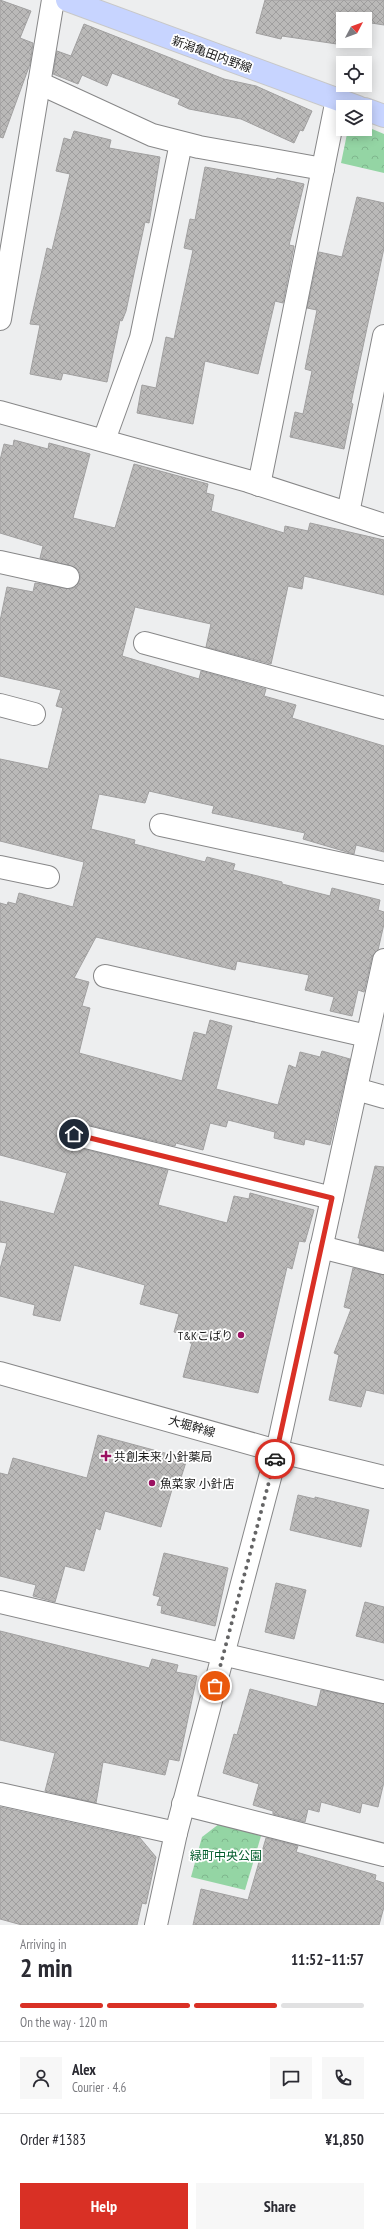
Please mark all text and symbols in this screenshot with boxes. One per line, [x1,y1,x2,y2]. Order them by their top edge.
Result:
north arrow [336,12,372,48]
map controls [336,12,372,136]
street label: 新潟亀田内野線 [170,33,254,75]
button: locate [336,56,372,92]
button: layers [336,100,372,136]
pin [57,1117,91,1151]
icon: home [63,1123,85,1145]
place label: T&Kこばり [178,1328,233,1343]
marker: T&Kこばり [236,1330,246,1340]
street label: 大堀幹線 [167,1412,217,1440]
courier [255,1439,295,1479]
icon: car [264,1448,286,1470]
place label: 共創未来 小針薬局 [114,1449,213,1464]
marker: 共創未来 小針薬局 [101,1451,111,1461]
place label: 魚菜家 小針店 [160,1476,235,1491]
marker: 魚菜家 小針店 [147,1478,157,1488]
pin [198,1669,232,1703]
icon: bag [204,1675,226,1697]
park label: 緑町中央公園 [190,1848,262,1863]
text: Arriving in [20,1936,67,1953]
text: 11:52–11:57 [291,1950,364,1969]
text: 2 min [20,1951,73,1984]
text: On the way · 120 m [20,2014,107,2031]
button: person [20,2057,62,2099]
button: chat [270,2057,312,2099]
button: phone [322,2057,364,2099]
text: Alex [72,2060,96,2079]
text: Courier · 4.6 [72,2079,126,2096]
text: Order #1383 [20,2130,86,2149]
text: ¥1,850 [325,2130,364,2149]
button: Help [20,2183,188,2229]
button: Share [196,2183,364,2229]

